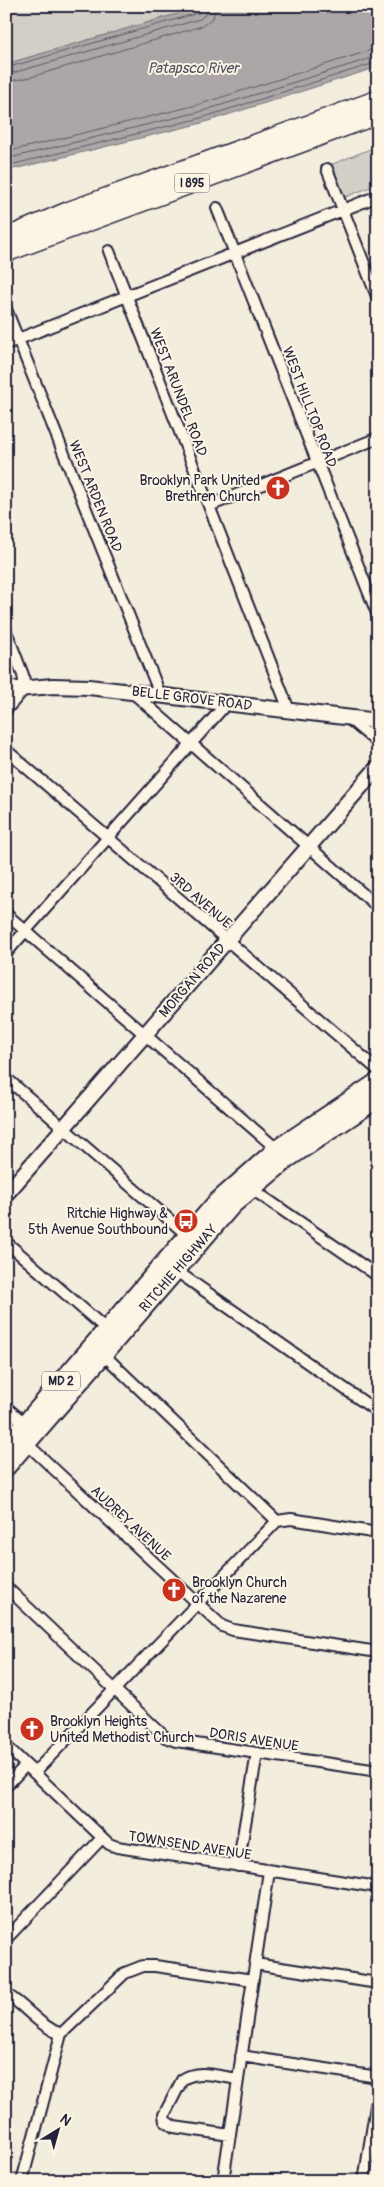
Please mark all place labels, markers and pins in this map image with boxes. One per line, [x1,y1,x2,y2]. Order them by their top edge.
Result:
place label: Brooklyn Park United Brethren Church [140,472,260,505]
church icon: Brooklyn Park United Brethren Church [265,475,291,501]
place label: Ritchie Highway & 5th Avenue Southbound [28,1205,168,1238]
bus stop icon: Ritchie Highway & 5th Avenue Southbound [173,1208,199,1234]
place label: Brooklyn Church of the Nazarene [192,1574,287,1607]
church icon: Brooklyn Church of the Nazarene [161,1577,187,1603]
place label: Brooklyn Heights United Methodist Church [50,1713,194,1746]
church icon: Brooklyn Heights United Methodist Church [19,1716,45,1742]

